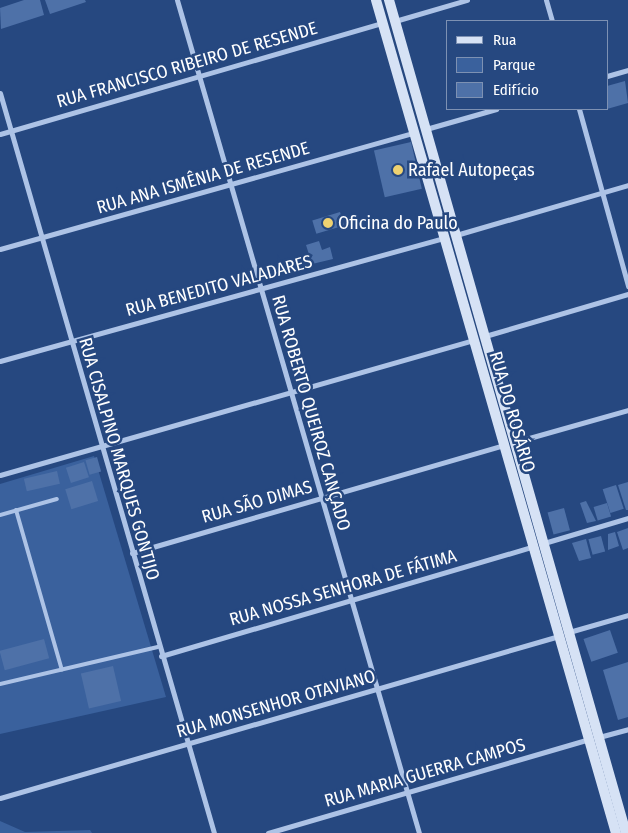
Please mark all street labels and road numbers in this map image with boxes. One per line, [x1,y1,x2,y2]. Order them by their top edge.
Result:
street label: RUA FRANCISCO RIBEIRO DE RESENDE [54,17,320,113]
street label: RUA ANA ISMÊNIA DE RESENDE [94,137,312,219]
street label: RUA BENEDITO VALADARES [123,251,315,321]
street label: RUA ROBERTO QUEIROZ CANÇADO [267,293,355,533]
street label: RUA CISALPINO MARQUES GONTIJO [74,335,164,583]
street label: RUA DO ROSÁRIO [484,349,540,475]
street label: RUA SÃO DIMAS [199,476,315,528]
street label: RUA NOSSA SENHORA DE FÁTIMA [227,545,459,631]
street label: RUA MONSENHOR OTAVIANO [174,665,378,743]
street label: RUA MARIA GUERRA CAMPOS [322,734,528,812]

